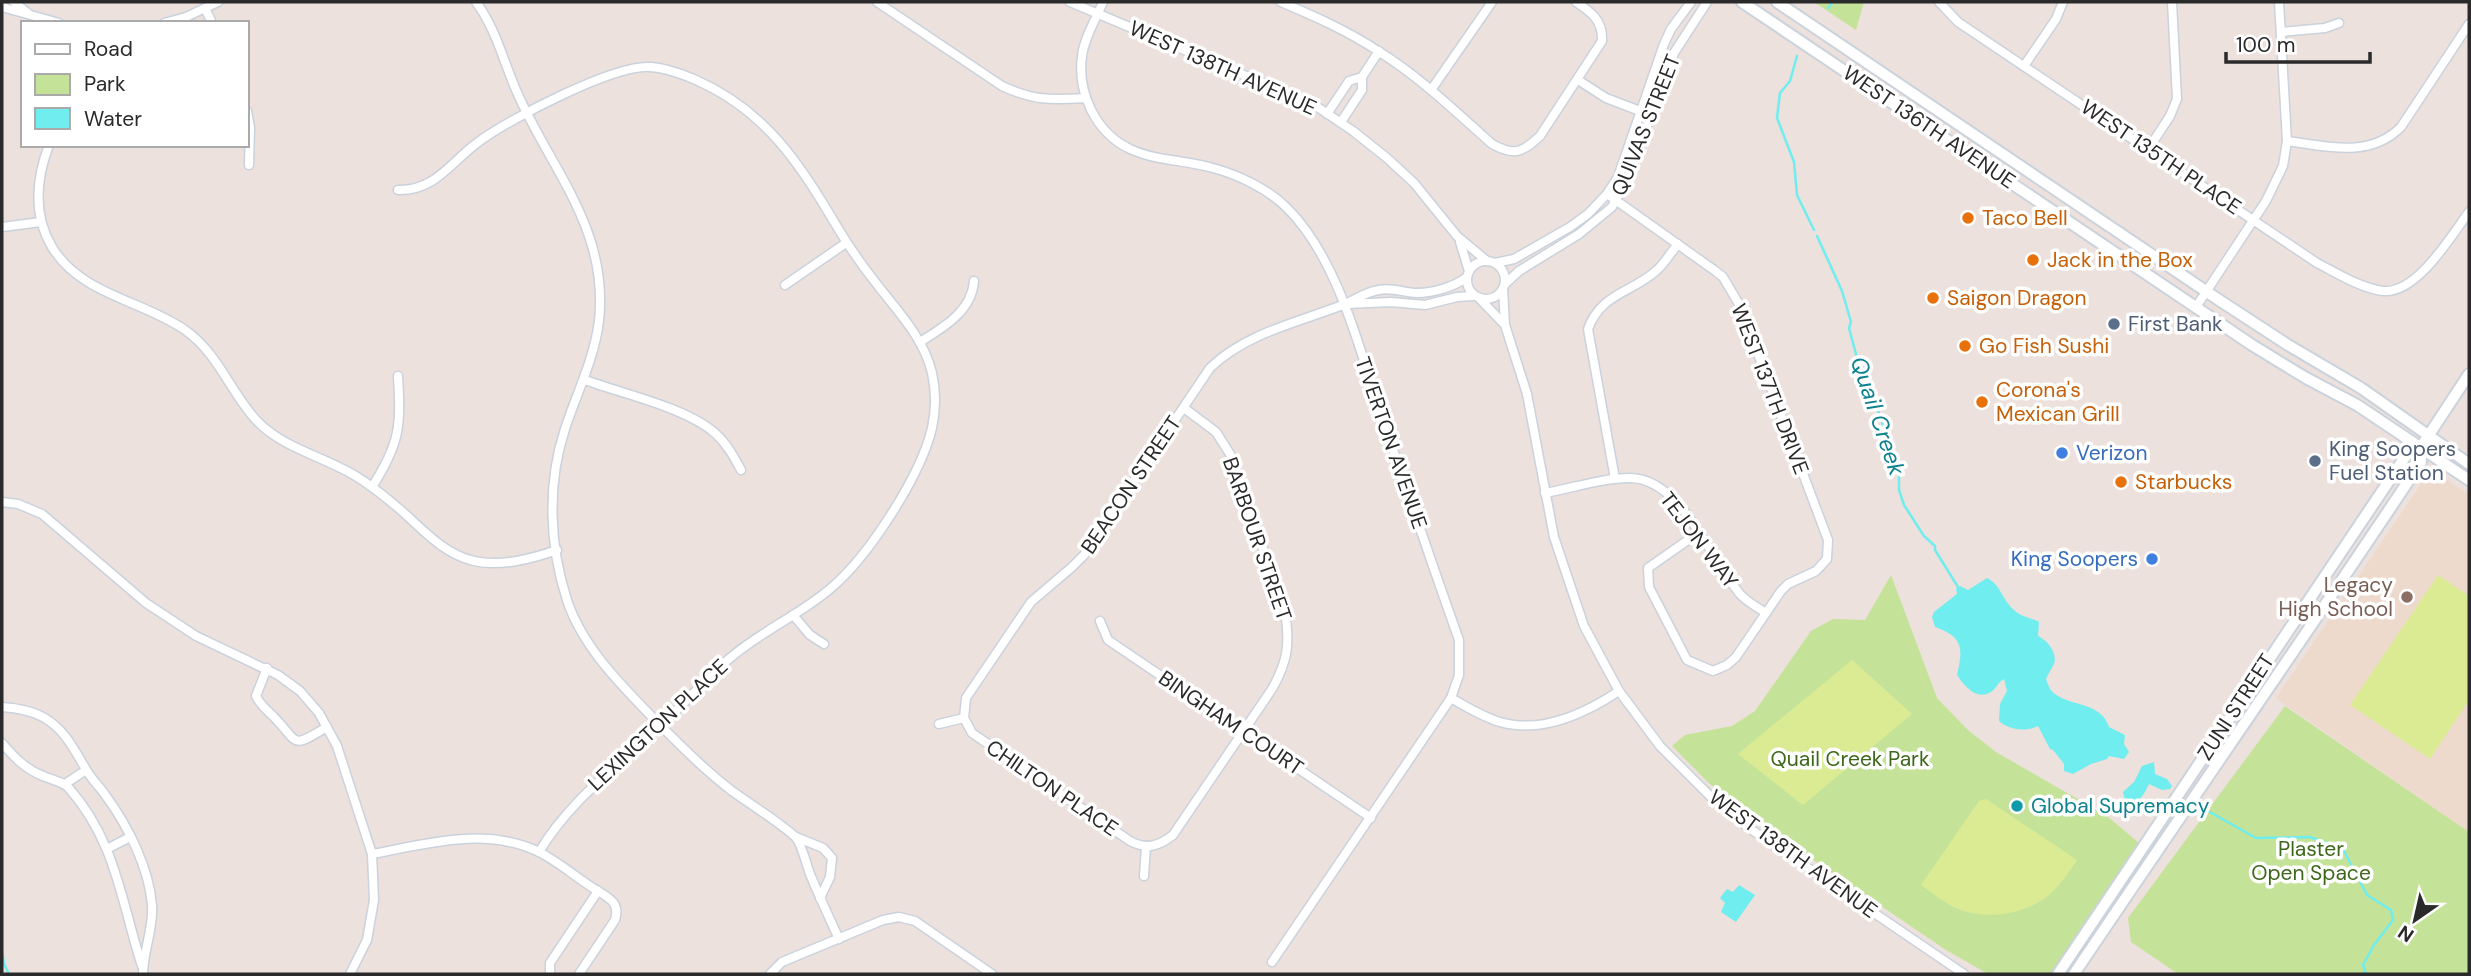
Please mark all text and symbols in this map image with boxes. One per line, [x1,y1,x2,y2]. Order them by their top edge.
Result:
street label: WEST 138TH AVENUE [1125,14,1321,122]
legend [21,21,248,147]
scale bar [2226,21,2370,65]
text: 100 m [2236,31,2296,59]
text: Road [84,35,133,63]
street label: QUIVAS STREET [1605,50,1687,200]
street label: WEST 136TH AVENUE [1837,59,2021,195]
text: Park [84,70,126,98]
street label: WEST 135TH PLACE [2075,93,2247,221]
text: Water [84,105,142,133]
place label: Taco Bell [1982,204,2068,232]
marker: Taco Bell [1960,210,1976,226]
place label: Jack in the Box [2047,246,2193,274]
marker: Jack in the Box [2025,252,2041,268]
place label: Saigon Dragon [1947,284,2086,312]
marker: Saigon Dragon [1925,290,1941,306]
street label: WEST 137TH DRIVE [1725,300,1815,478]
place label: First Bank [2128,310,2223,338]
marker: First Bank [2106,316,2122,332]
place label: Go Fish Sushi [1979,332,2109,360]
marker: Go Fish Sushi [1957,338,1973,354]
street label: TIVERTON AVENUE [1348,353,1434,533]
water label: Quail Creek [1844,353,1912,480]
place label: Corona's Mexican Grill [1996,376,2120,428]
marker: Corona's Mexican Grill [1974,394,1990,410]
street label: BEACON STREET [1074,410,1188,559]
place label: King Soopers Fuel Station [2329,435,2456,487]
place label: Verizon [2076,439,2148,467]
marker: Verizon [2054,445,2070,461]
marker: King Soopers Fuel Station [2307,453,2323,469]
street label: BARBOUR STREET [1216,454,1298,625]
place label: Starbucks [2135,468,2232,496]
marker: Starbucks [2113,474,2129,490]
street label: TEJON WAY [1654,486,1744,594]
place label: King Soopers [2011,545,2138,573]
marker: King Soopers [2144,551,2160,567]
place label: Legacy High School [2278,571,2393,623]
marker: Legacy High School [2399,589,2415,605]
street label: ZUNI STREET [2191,648,2281,766]
street label: LEXINGTON PLACE [582,653,734,797]
street label: BINGHAM COURT [1153,664,1309,782]
street label: CHILTON PLACE [980,733,1124,843]
park label: Quail Creek Park [1771,745,1930,773]
street label: WEST 138TH AVENUE [1703,783,1883,925]
place label: Global Supremacy [2031,792,2210,820]
marker: Global Supremacy [2009,798,2025,814]
park label: Plaster Open Space [2251,835,2371,887]
north arrow [2380,885,2450,955]
text: N [2393,919,2419,948]

